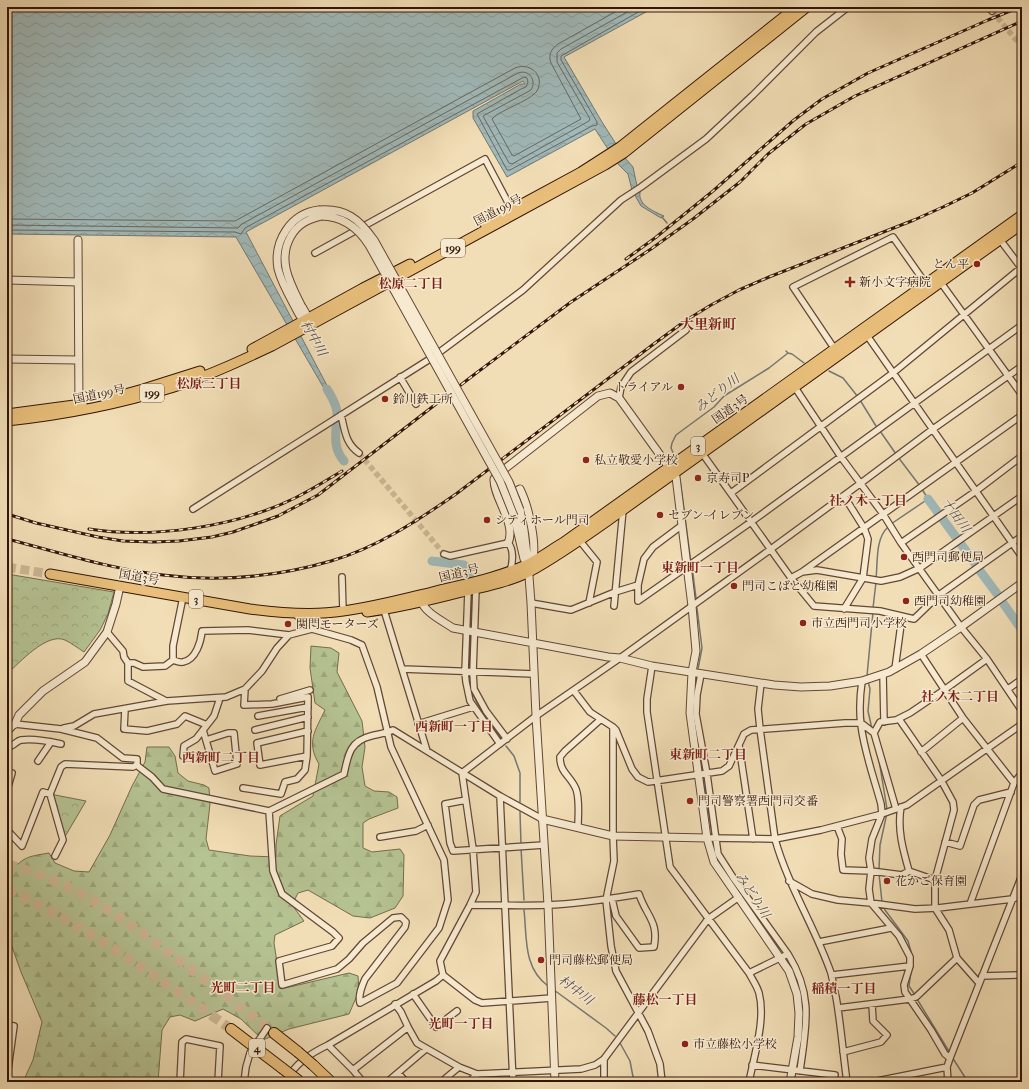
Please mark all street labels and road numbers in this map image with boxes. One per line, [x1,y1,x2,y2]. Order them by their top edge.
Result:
street label: 国道199号 [471,191,525,229]
road number: 199 [441,239,465,257]
street label: 国道199号 [72,382,126,406]
road number: 199 [140,384,164,402]
street label: 国道3号 [709,392,751,426]
road number: 3 [691,437,705,455]
street label: 国道3号 [437,561,481,585]
street label: 国道3号 [118,567,160,587]
road number: 3 [189,590,203,608]
road number: 4 [249,1039,265,1057]

